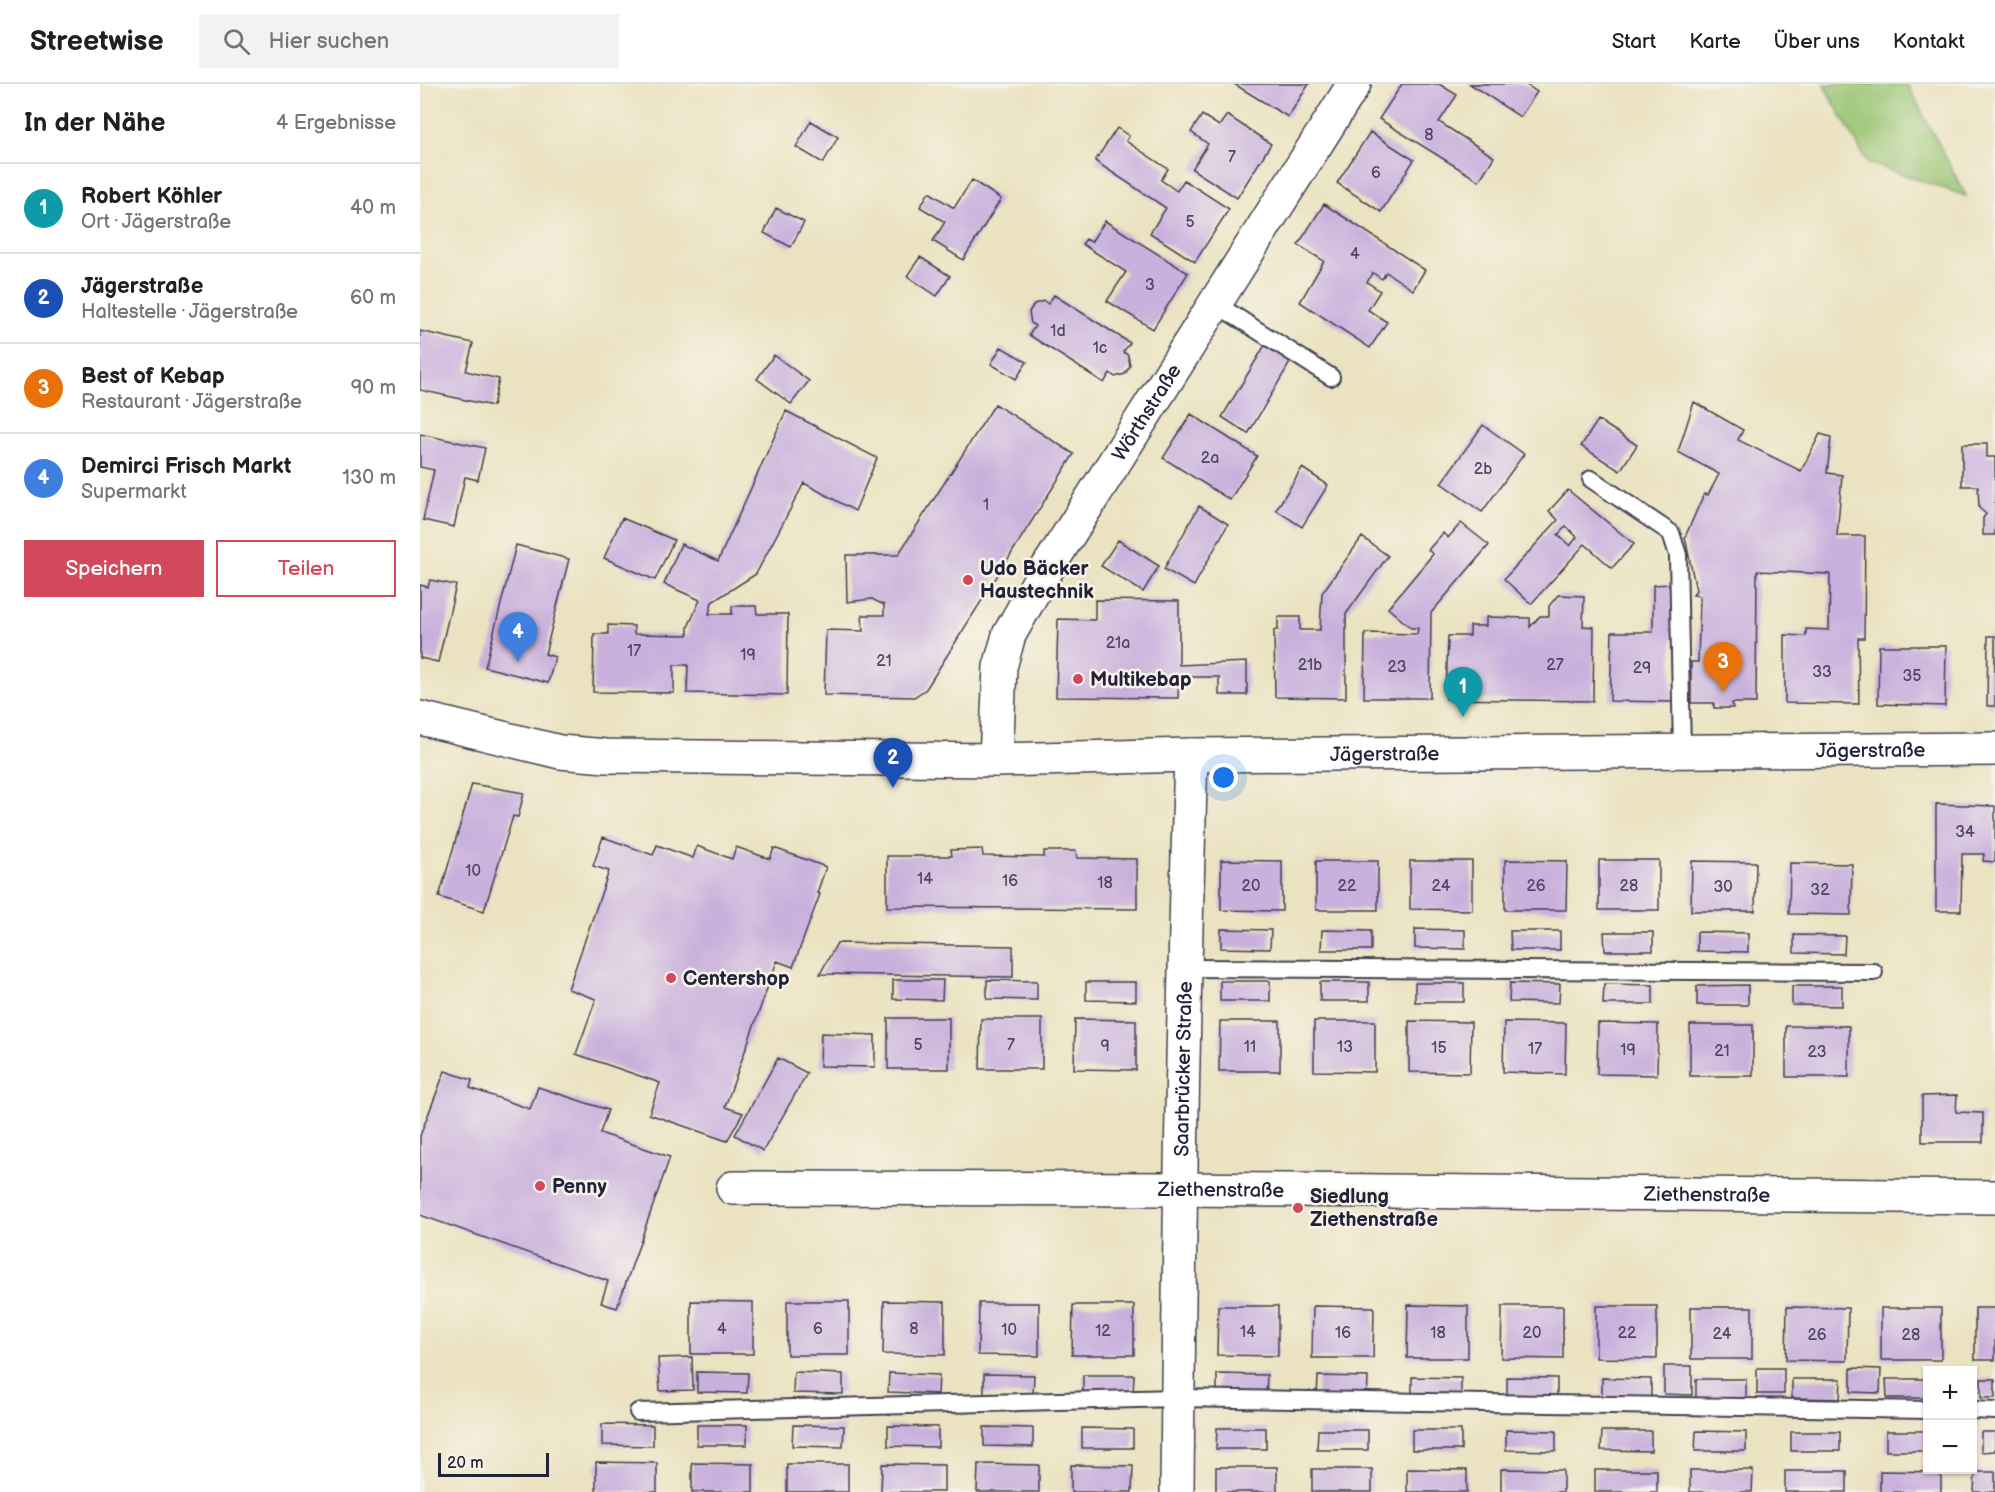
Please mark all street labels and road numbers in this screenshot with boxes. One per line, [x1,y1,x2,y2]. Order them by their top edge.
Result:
street label: Wörthstraße [1107,360,1187,466]
street label: Jägerstraße [1816,739,1926,763]
street label: Jägerstraße [1330,742,1440,767]
street label: Saarbrücker Straße [1170,981,1198,1157]
street label: Ziethenstraße [1157,1178,1284,1203]
street label: Ziethenstraße [1643,1183,1770,1208]

